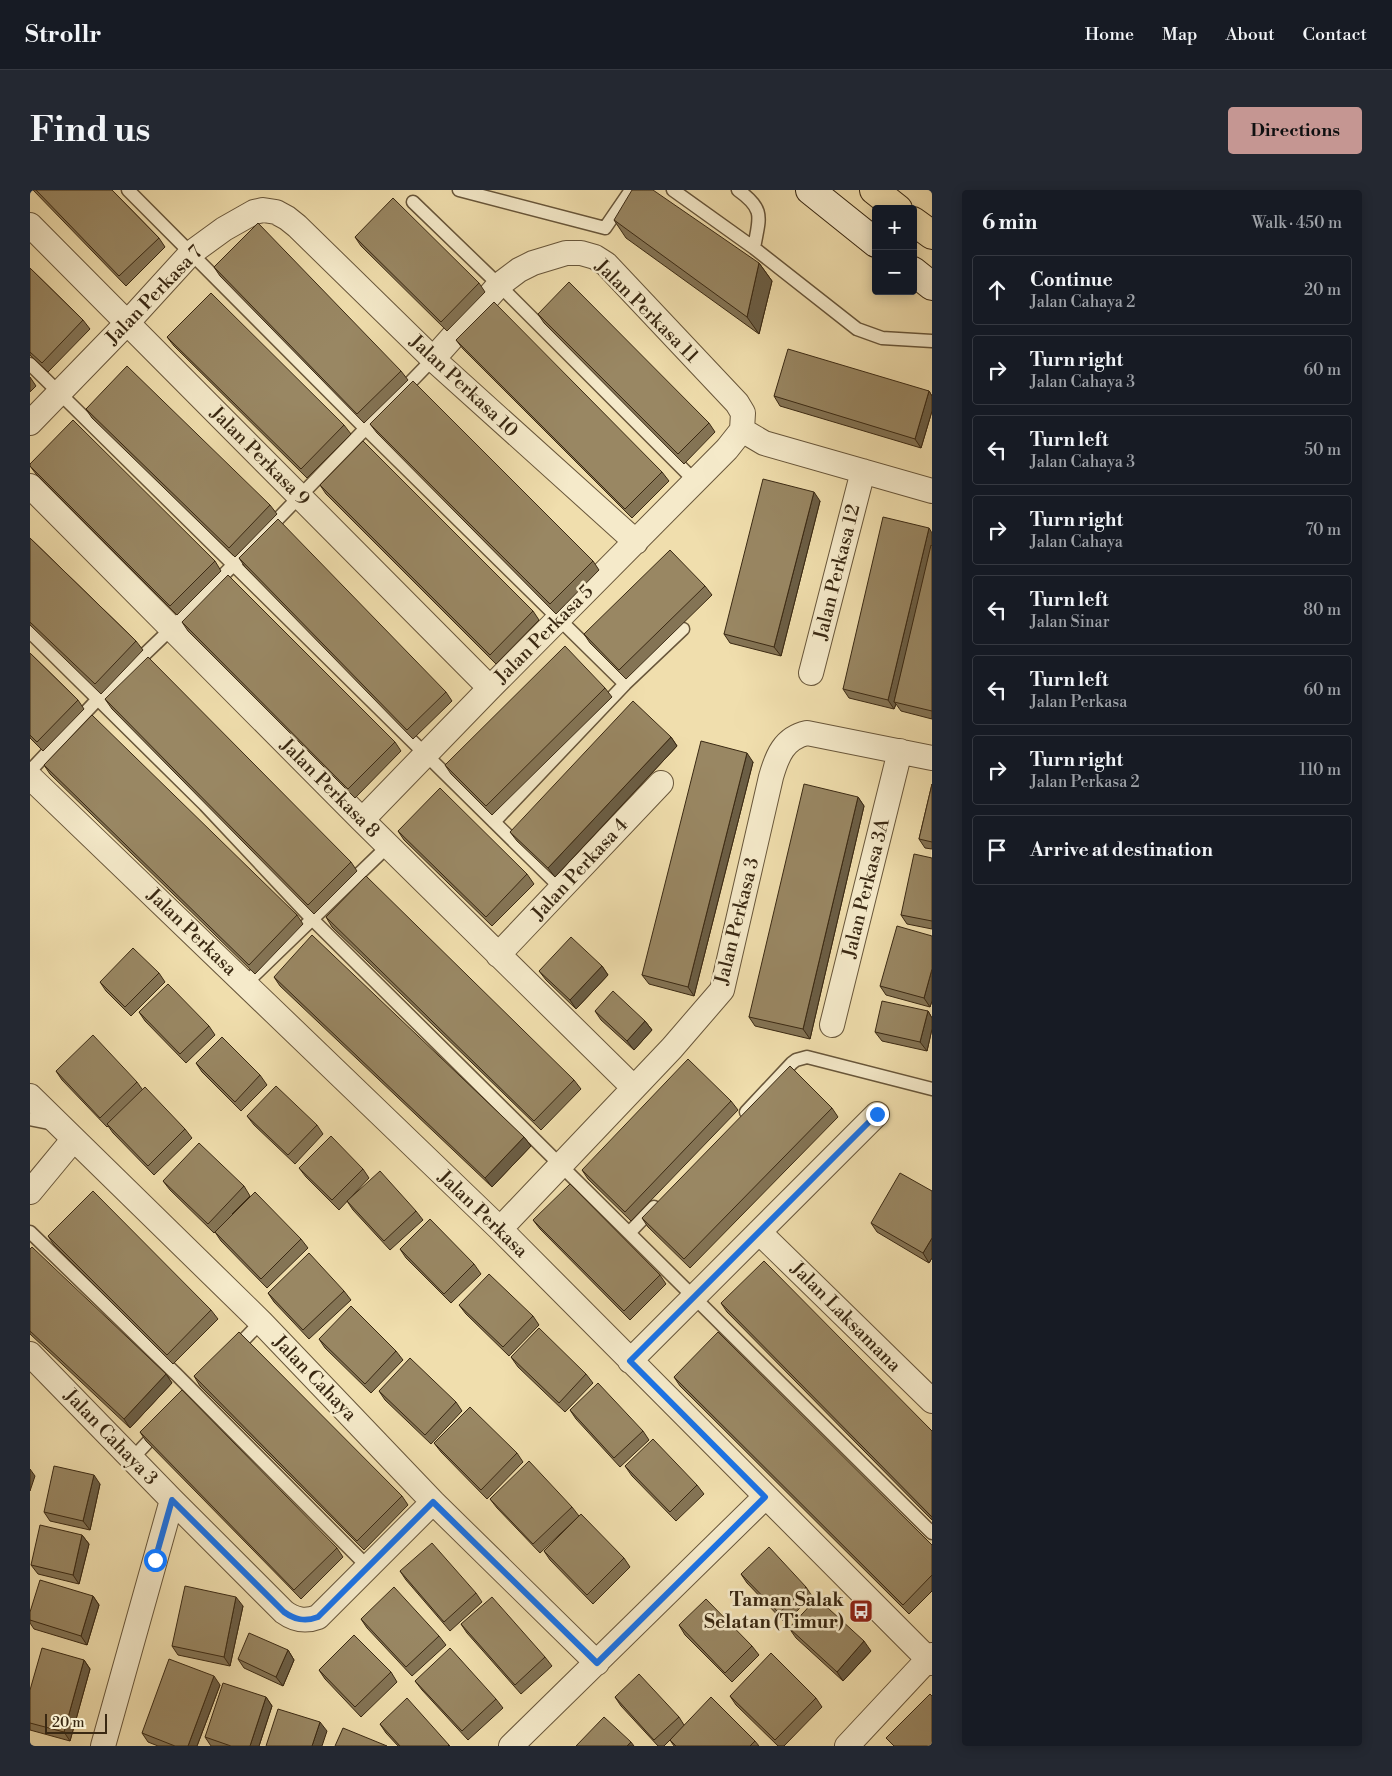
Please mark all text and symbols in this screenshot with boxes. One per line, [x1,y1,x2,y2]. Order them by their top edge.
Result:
text: Strollr [25,20,101,50]
text: Home [1085,23,1134,46]
text: Map [1162,23,1198,46]
text: About [1226,23,1275,46]
text: Contact [1303,23,1367,46]
button: Directions [1228,107,1362,154]
text: Find us [30,109,150,152]
map controls [872,205,917,295]
button: + [872,205,917,250]
text: 6 min [982,210,1037,236]
text: Walk · 450 m [1252,213,1342,233]
street label: Jalan Perkasa 7 [100,240,208,350]
button: − [872,250,917,295]
street label: Jalan Perkasa 11 [590,254,704,368]
text: Continue [1030,268,1113,292]
icon: ahead [983,276,1011,304]
text: 20 m [1304,280,1341,300]
text: Jalan Cahaya 2 [1030,292,1135,312]
street label: Jalan Perkasa 10 [404,329,523,442]
text: Turn right [1030,348,1123,372]
icon: right [983,356,1011,384]
text: 60 m [1303,360,1341,380]
text: Jalan Cahaya 3 [1030,372,1135,392]
street label: Jalan Perkasa 9 [204,400,315,511]
text: Turn left [1030,428,1109,452]
icon: left [983,436,1011,464]
text: 50 m [1304,440,1341,460]
text: Jalan Cahaya 3 [1030,452,1135,472]
street label: Jalan Perkasa 12 [808,502,865,643]
text: Turn right [1030,508,1123,532]
icon: right [983,516,1011,544]
text: 70 m [1305,520,1341,540]
text: Jalan Cahaya [1030,532,1123,552]
street label: Jalan Perkasa 5 [489,580,598,689]
text: Turn left [1030,588,1109,612]
icon: left [983,596,1011,624]
text: 80 m [1303,600,1341,620]
text: Jalan Sinar [1030,612,1110,632]
text: Turn left [1030,668,1109,692]
icon: left [983,676,1011,704]
text: 60 m [1303,680,1341,700]
text: Jalan Perkasa [1030,692,1127,712]
street label: Jalan Perkasa 8 [274,732,385,843]
text: Turn right [1030,748,1123,772]
icon: right [983,756,1011,784]
text: 110 m [1299,760,1341,780]
text: Jalan Perkasa 2 [1030,772,1140,792]
street label: Jalan Perkasa 4 [526,813,633,926]
street label: Jalan Perkasa 3A [837,815,895,961]
icon: arrive [983,836,1011,864]
text: Arrive at destination [1030,838,1213,862]
street label: Jalan Perkasa 3 [709,855,764,988]
street label: Jalan Perkasa [141,883,242,981]
route end [866,1103,889,1126]
street label: Jalan Perkasa [432,1165,533,1263]
street label: Jalan Laksamana [785,1256,906,1377]
street label: Jalan Cahaya [267,1329,362,1426]
street label: Jalan Cahaya 3 [58,1383,163,1490]
route start [144,1549,167,1572]
place label: Taman Salak Selatan (Timur) [704,1588,844,1634]
bus stop icon: Taman Salak Selatan (Timur) [848,1598,874,1624]
scale bar [45,1711,108,1734]
text: 20 m [52,1714,84,1732]

